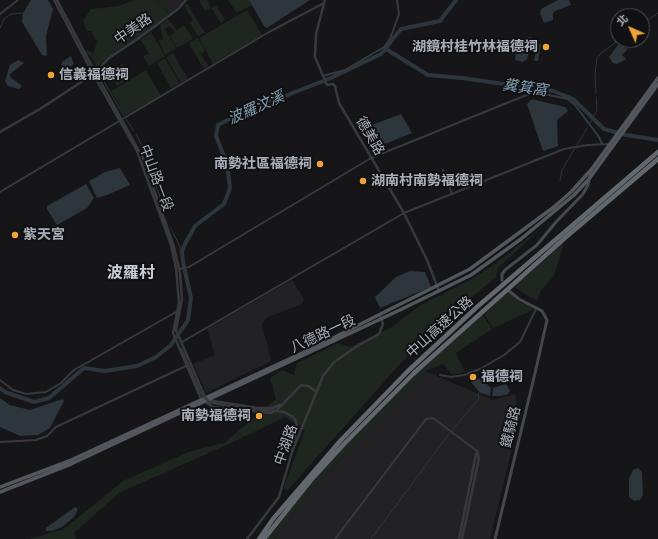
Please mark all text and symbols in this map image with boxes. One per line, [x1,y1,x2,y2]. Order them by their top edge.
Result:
north arrow [610,8,650,48]
street label: 中美路 [111,10,155,48]
text: 北 [613,11,631,29]
place label: 湖鏡村桂竹林福德祠 [412,39,538,55]
marker: 湖鏡村桂竹林福德祠 [541,42,551,52]
place label: 信義福德祠 [59,67,129,83]
marker: 信義福德祠 [46,70,56,80]
water label: 糞箕窩 [501,76,549,100]
water label: 波羅汶溪 [225,88,287,128]
street label: 德美路 [352,114,388,158]
street label: 中山路一段 [136,142,176,214]
place label: 南勢社區福德祠 [214,156,312,172]
marker: 南勢社區福德祠 [315,159,325,169]
place label: 湖南村南勢福德祠 [371,173,483,189]
marker: 湖南村南勢福德祠 [358,176,368,186]
place label: 紫天宮 [23,227,65,243]
marker: 紫天宮 [10,230,20,240]
district label: 波羅村 [107,263,155,283]
street label: 中山高速公路 [403,293,477,361]
street label: 八德路一段 [288,312,358,356]
place label: 福德祠 [481,369,523,385]
marker: 福德祠 [468,372,478,382]
street label: 鐵騎路 [498,405,524,449]
place label: 南勢福德祠 [181,408,251,424]
marker: 南勢福德祠 [254,411,264,421]
street label: 中湖路 [271,422,301,468]

